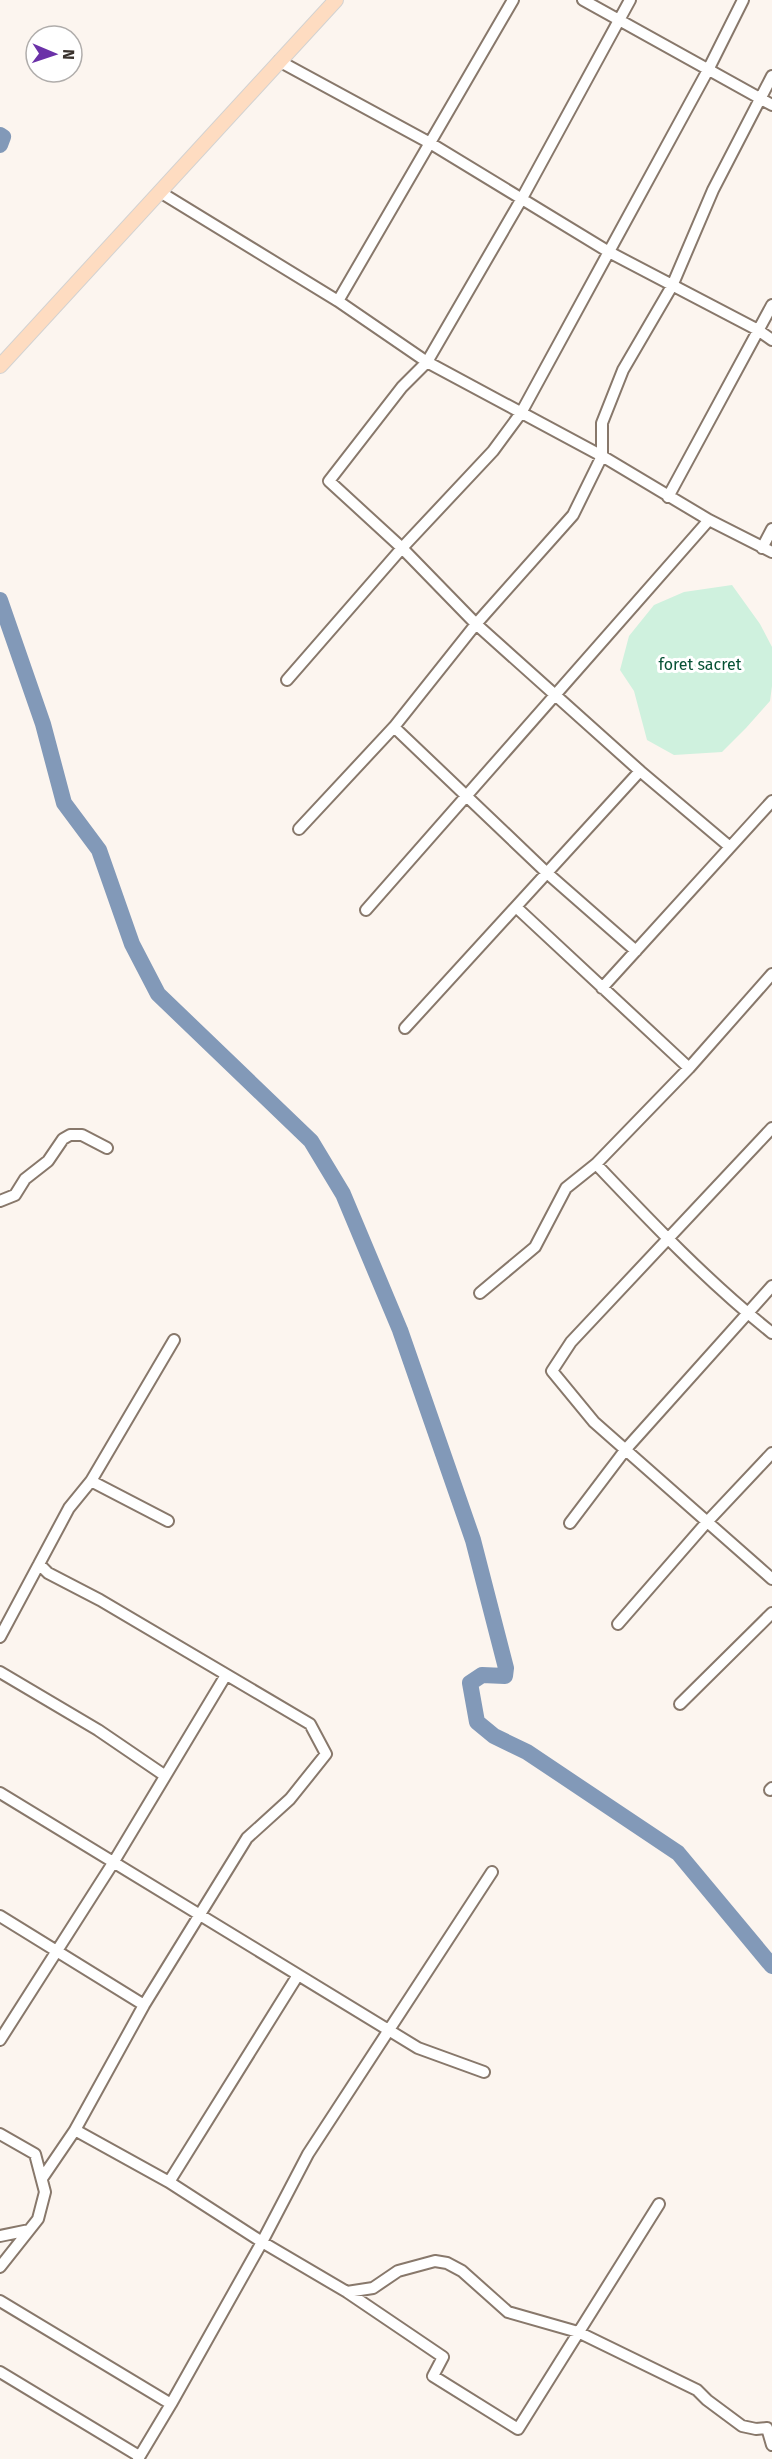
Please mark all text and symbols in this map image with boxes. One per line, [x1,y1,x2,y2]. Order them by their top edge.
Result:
north arrow [24,24,84,84]
text: N [59,49,78,60]
park label: foret sacret [659,655,742,674]

